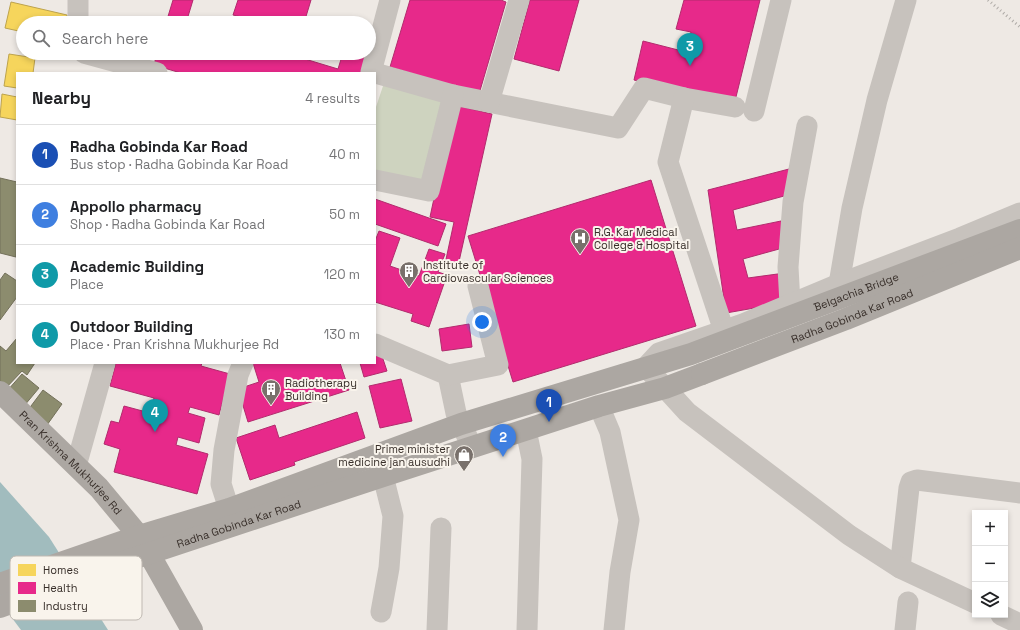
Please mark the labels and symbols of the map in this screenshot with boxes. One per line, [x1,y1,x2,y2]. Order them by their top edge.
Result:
pin: 3 [677,33,703,66]
place label: R.G. Kar Medical College & Hospital [594,225,689,252]
hospital icon: R.G. Kar Medical College & Hospital [569,227,591,255]
place label: Institute of Cardiovascular Sciences [423,258,552,285]
building icon: Institute of Cardiovascular Sciences [398,260,420,288]
street label: Belgachia Bridge [812,269,901,314]
street label: Radha Gobinda Kar Road [789,285,915,346]
your location [472,312,492,332]
place label: Radiotherapy Building [285,376,357,403]
building icon: Radiotherapy Building [260,378,282,406]
pin: 1 [536,389,562,422]
pin: 4 [142,399,168,432]
street label: Pran Krishna Mukhurjee Rd [16,408,125,517]
pin: 2 [490,424,516,457]
place label: Prime minister medicine jan ausudhi [338,442,450,469]
shop icon: Prime minister medicine jan ausudhi [453,444,475,472]
street label: Radha Gobinda Kar Road [175,497,303,551]
legend [10,556,142,620]
text: Homes [43,563,79,577]
text: Health [43,581,78,595]
text: Industry [43,599,88,613]

